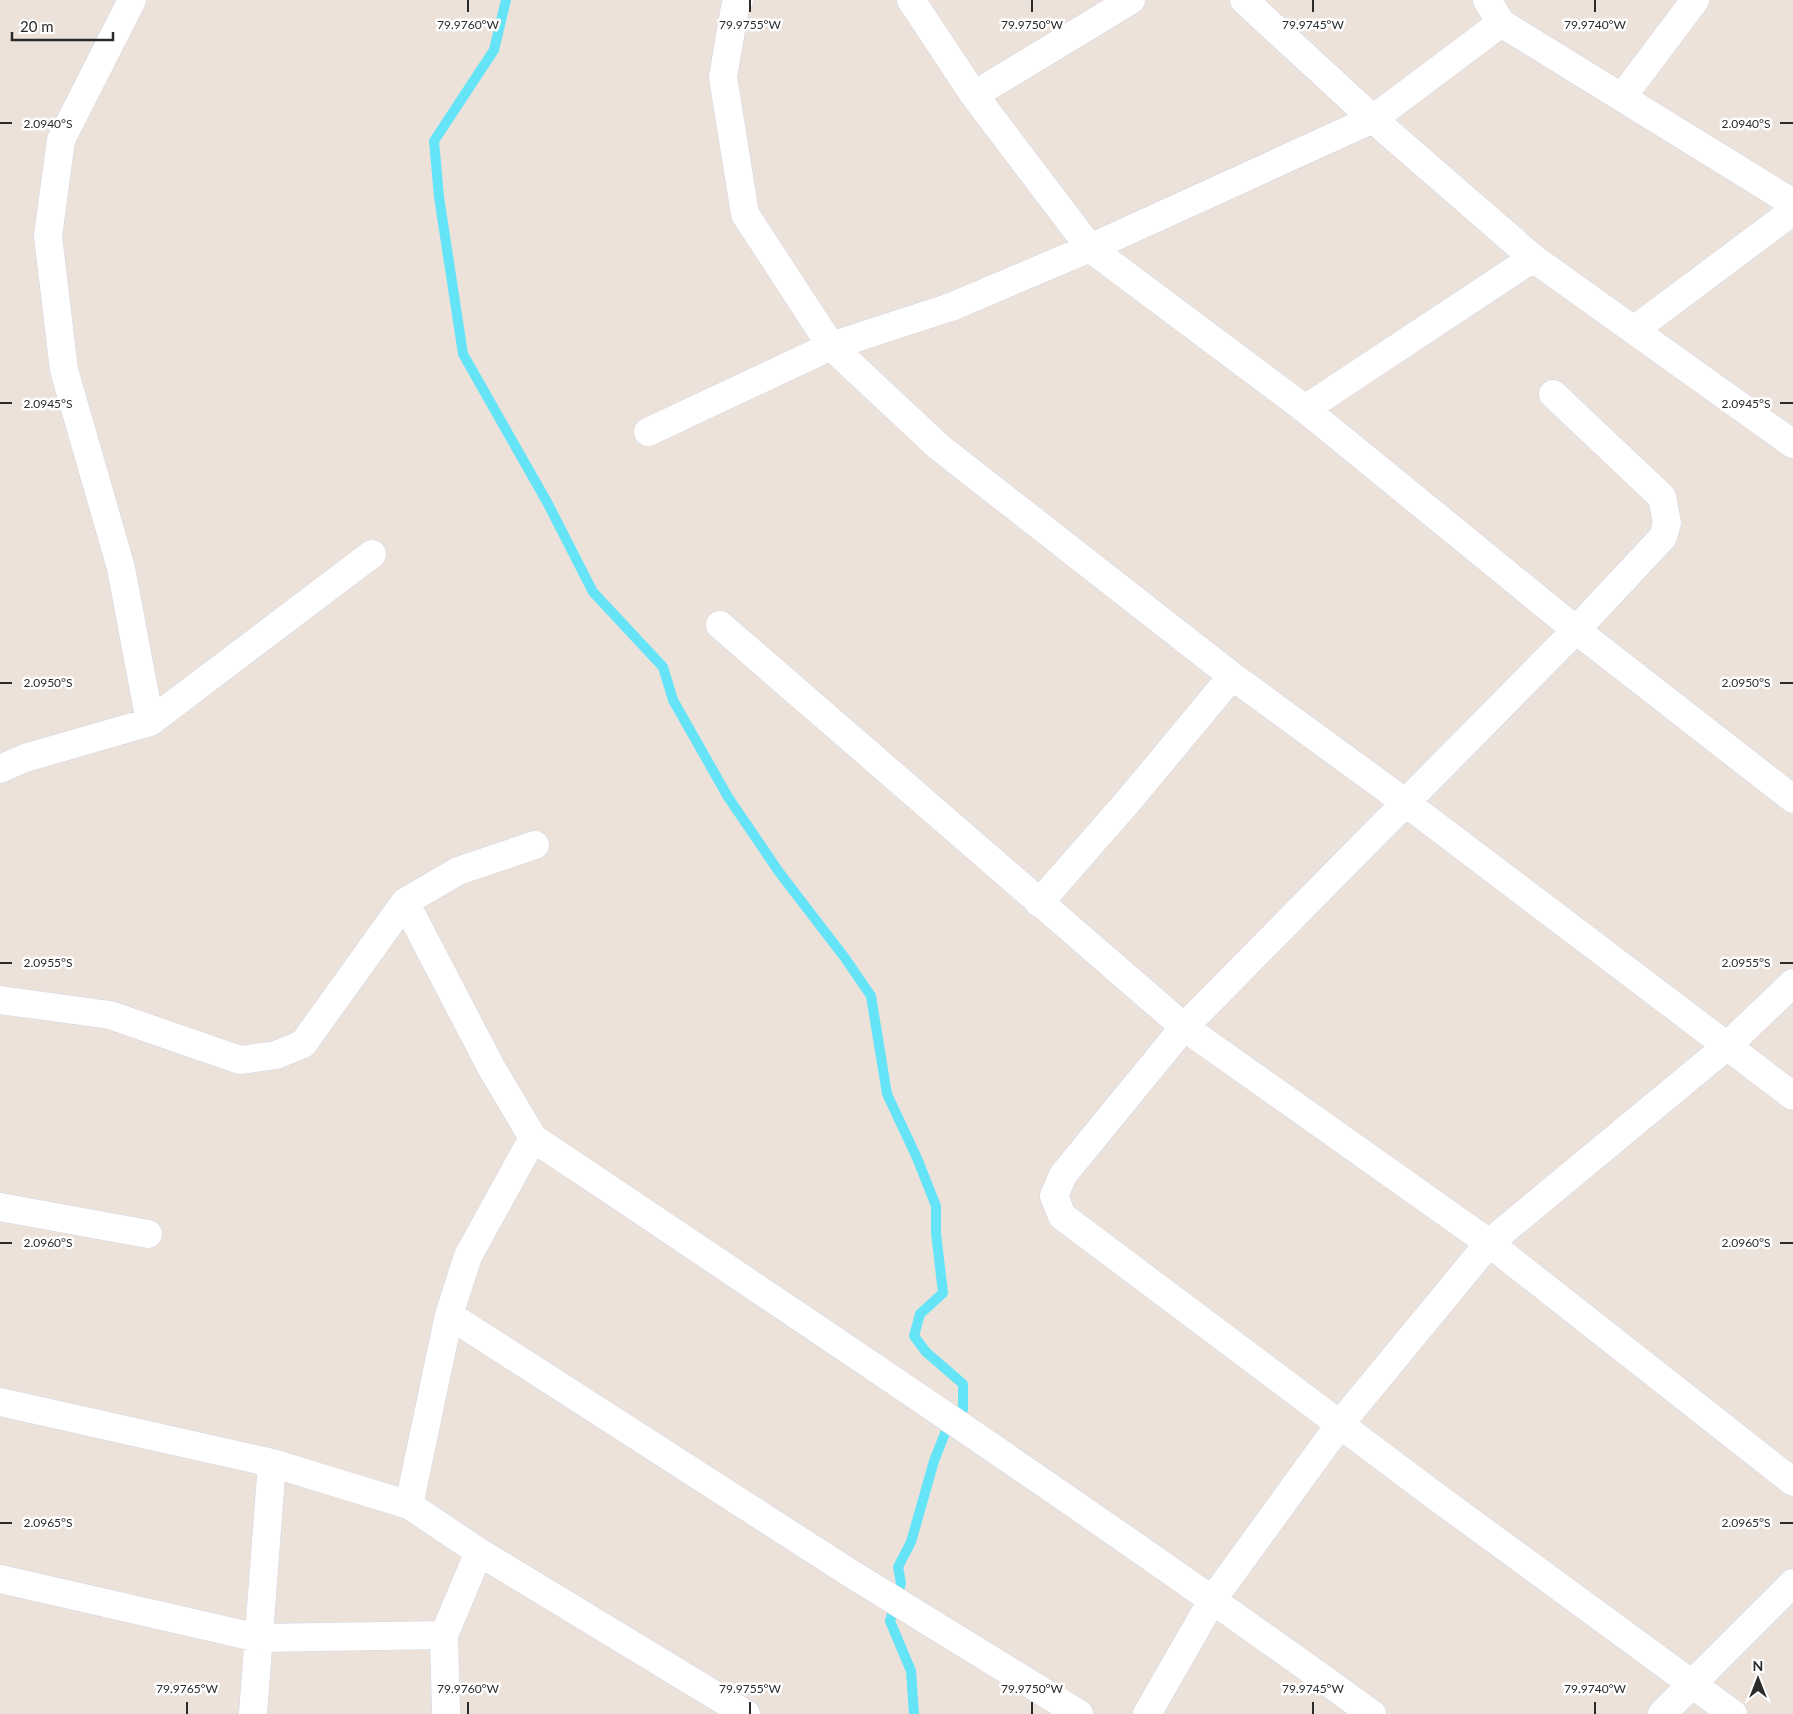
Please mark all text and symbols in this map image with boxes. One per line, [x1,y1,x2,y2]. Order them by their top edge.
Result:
scale bar [12,10,114,42]
text: 20 m [20,17,54,35]
text: 79.9760°W [437,17,500,32]
text: 79.9755°W [719,17,782,32]
text: 79.9750°W [1001,17,1064,32]
text: 79.9745°W [1282,17,1345,32]
text: 79.9740°W [1564,17,1627,32]
text: 2.0940°S [23,116,73,131]
text: 2.0940°S [1721,116,1771,131]
text: 2.0945°S [23,396,73,411]
text: 2.0945°S [1721,396,1771,411]
text: 2.0950°S [23,675,73,690]
text: 2.0950°S [1721,675,1771,690]
text: 2.0955°S [23,955,73,970]
text: 2.0955°S [1721,955,1771,970]
text: 2.0960°S [23,1235,73,1250]
text: 2.0960°S [1721,1235,1771,1250]
text: 2.0965°S [23,1515,73,1530]
text: 2.0965°S [1721,1515,1771,1530]
north arrow [1733,1654,1783,1704]
text: N [1753,1657,1763,1674]
text: 79.9765°W [156,1681,219,1696]
text: 79.9760°W [437,1681,500,1696]
text: 79.9755°W [719,1681,782,1696]
text: 79.9750°W [1001,1681,1064,1696]
text: 79.9745°W [1282,1681,1345,1696]
text: 79.9740°W [1564,1681,1627,1696]

